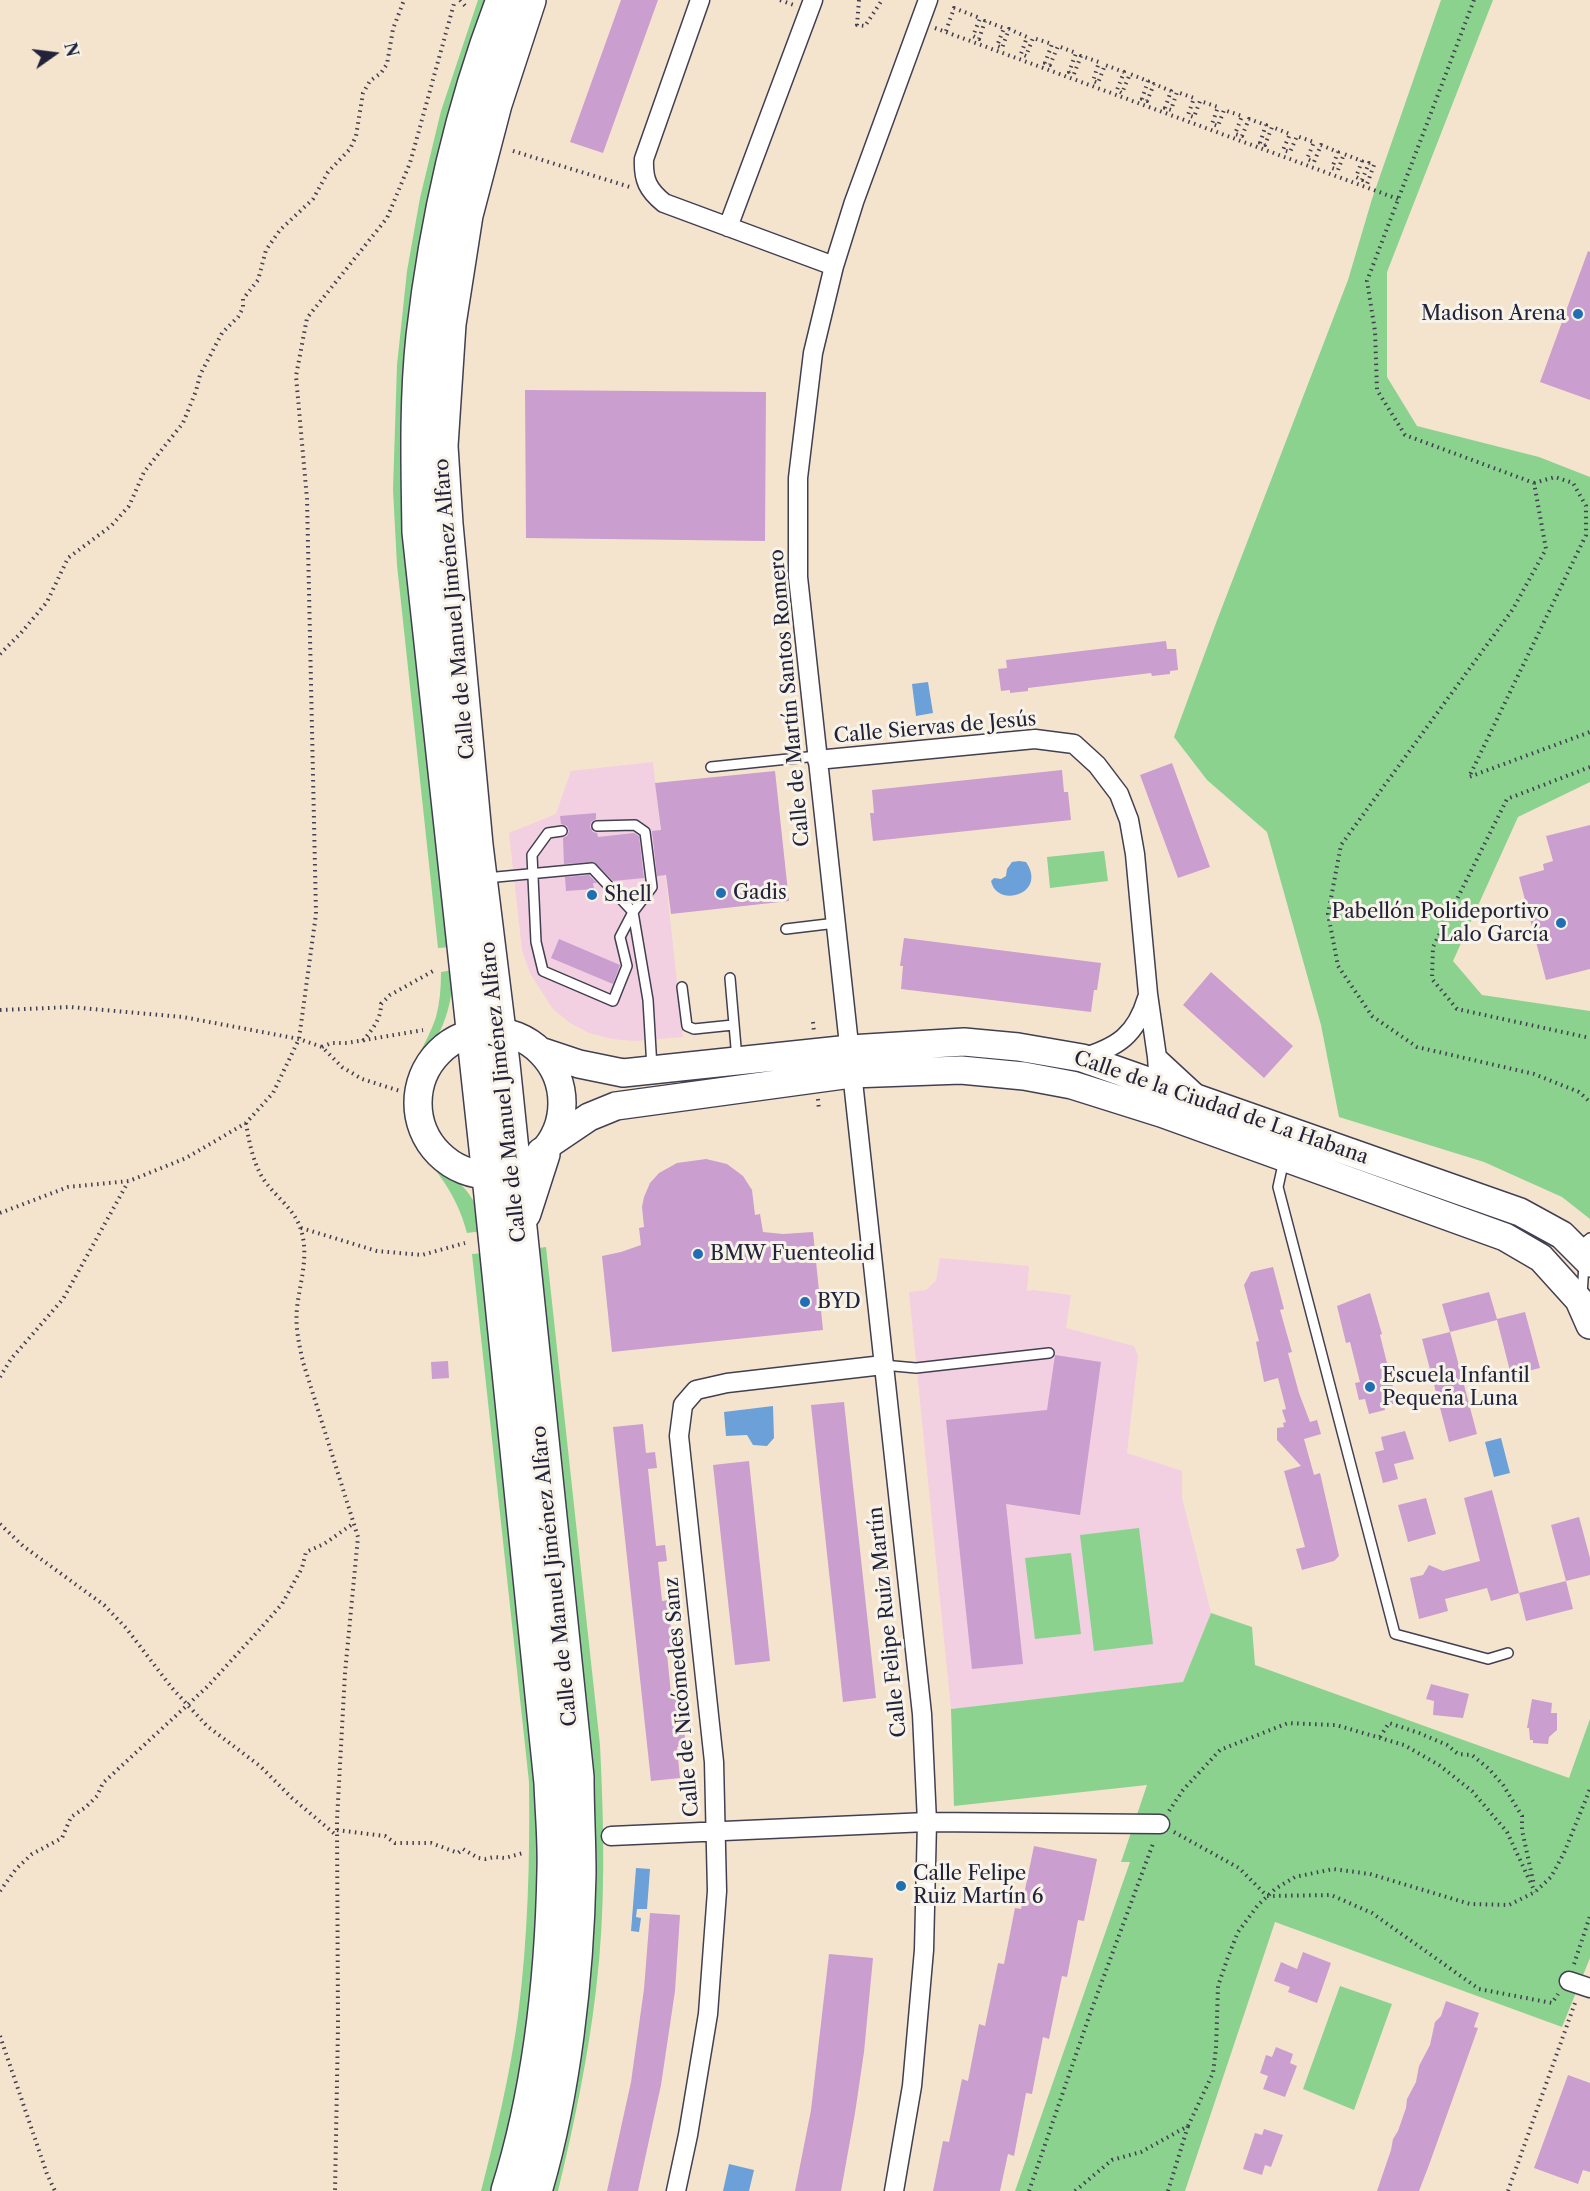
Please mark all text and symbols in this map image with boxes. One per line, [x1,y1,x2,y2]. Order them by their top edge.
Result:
north arrow [24,24,84,84]
text: N [60,40,83,59]
place label: Madison Arena [1421,302,1566,326]
marker: Madison Arena [1571,307,1585,321]
street label: Calle de Manuel Jiménez Alfaro [430,457,480,761]
street label: Calle de Martín Santos Romero [765,548,815,848]
street label: Calle Siervas de Jesús [833,707,1037,749]
place label: Gadis [733,881,787,905]
place label: Shell [604,883,652,907]
marker: Gadis [714,886,728,900]
marker: Shell [585,888,599,902]
place label: Pabellón Polideportivo Lalo García [1331,900,1549,947]
marker: Pabellón Polideportivo Lalo García [1554,916,1568,930]
street label: Calle de Manuel Jiménez Alfaro [476,940,532,1244]
street label: Calle de la Ciudad de La Habana [1071,1046,1371,1170]
place label: BMW Fuenteolid [710,1242,875,1266]
marker: BMW Fuenteolid [691,1247,705,1261]
place label: BYD [817,1290,861,1314]
marker: BYD [798,1295,812,1309]
place label: Escuela Infantil Pequeña Luna [1382,1364,1530,1411]
marker: Escuela Infantil Pequeña Luna [1363,1380,1377,1394]
street label: Calle de Manuel Jiménez Alfaro [527,1424,583,1728]
street label: Calle Felipe Ruiz Martín [864,1505,912,1739]
street label: Calle de Nicómedes Sanz [660,1576,704,1818]
place label: Calle Felipe Ruiz Martín 6 [913,1862,1043,1909]
marker: Calle Felipe Ruiz Martín 6 [894,1879,908,1893]

